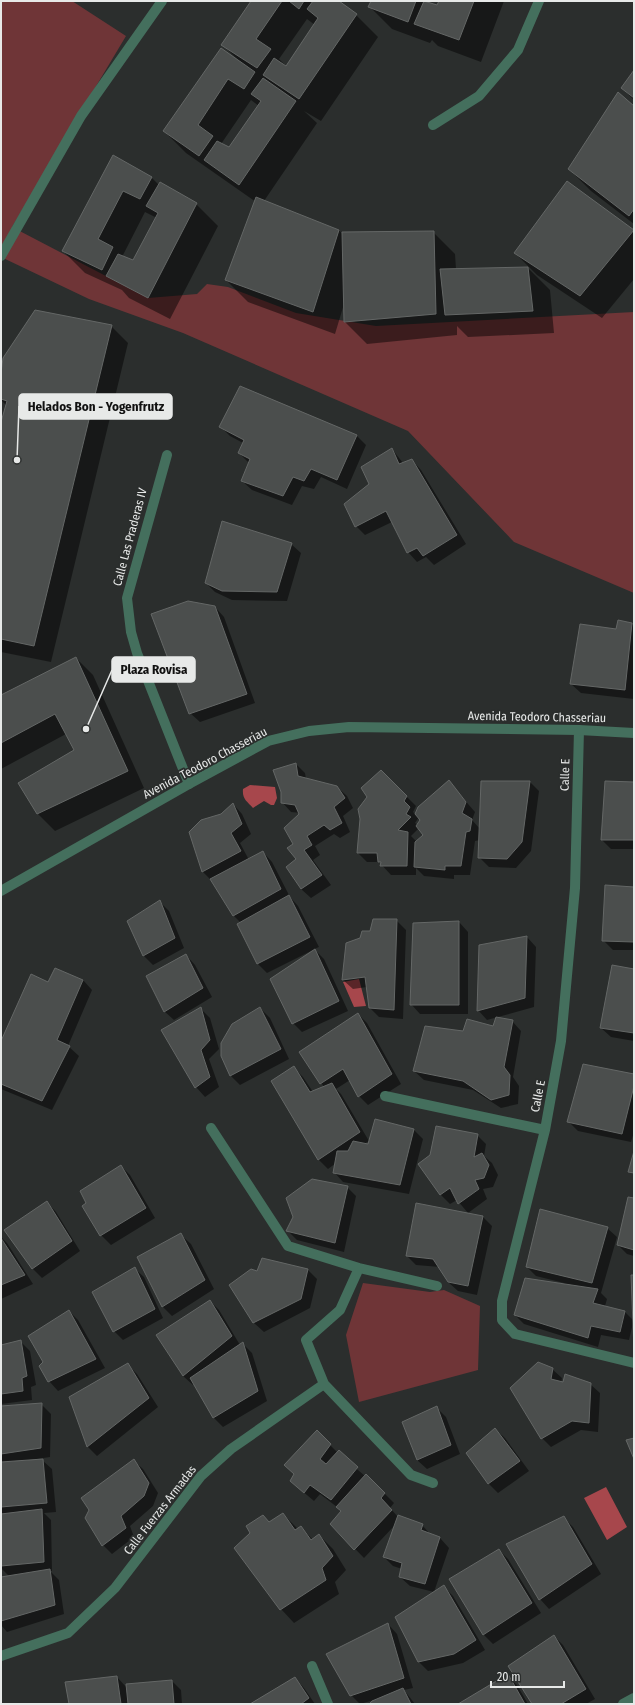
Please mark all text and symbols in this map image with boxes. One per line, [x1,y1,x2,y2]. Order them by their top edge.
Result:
callout: Helados Bon - Yogenfrutz [19,394,172,419]
text: Helados Bon - Yogenfrutz [28,399,165,414]
street label: Calle Las Praderas IV [110,486,150,587]
callout: Plaza Rovisa [112,657,195,682]
text: Plaza Rovisa [121,662,188,677]
street label: Avenida Teodoro Chasseriau [468,709,606,725]
street label: Avenida Teodoro Chasseriau [141,724,269,802]
street label: Calle E [557,758,573,791]
street label: Calle E [528,1078,548,1113]
street label: Calle Fuerzas Armadas [121,1463,199,1557]
scale bar [491,1663,564,1689]
text: 20 m [497,1670,521,1684]

